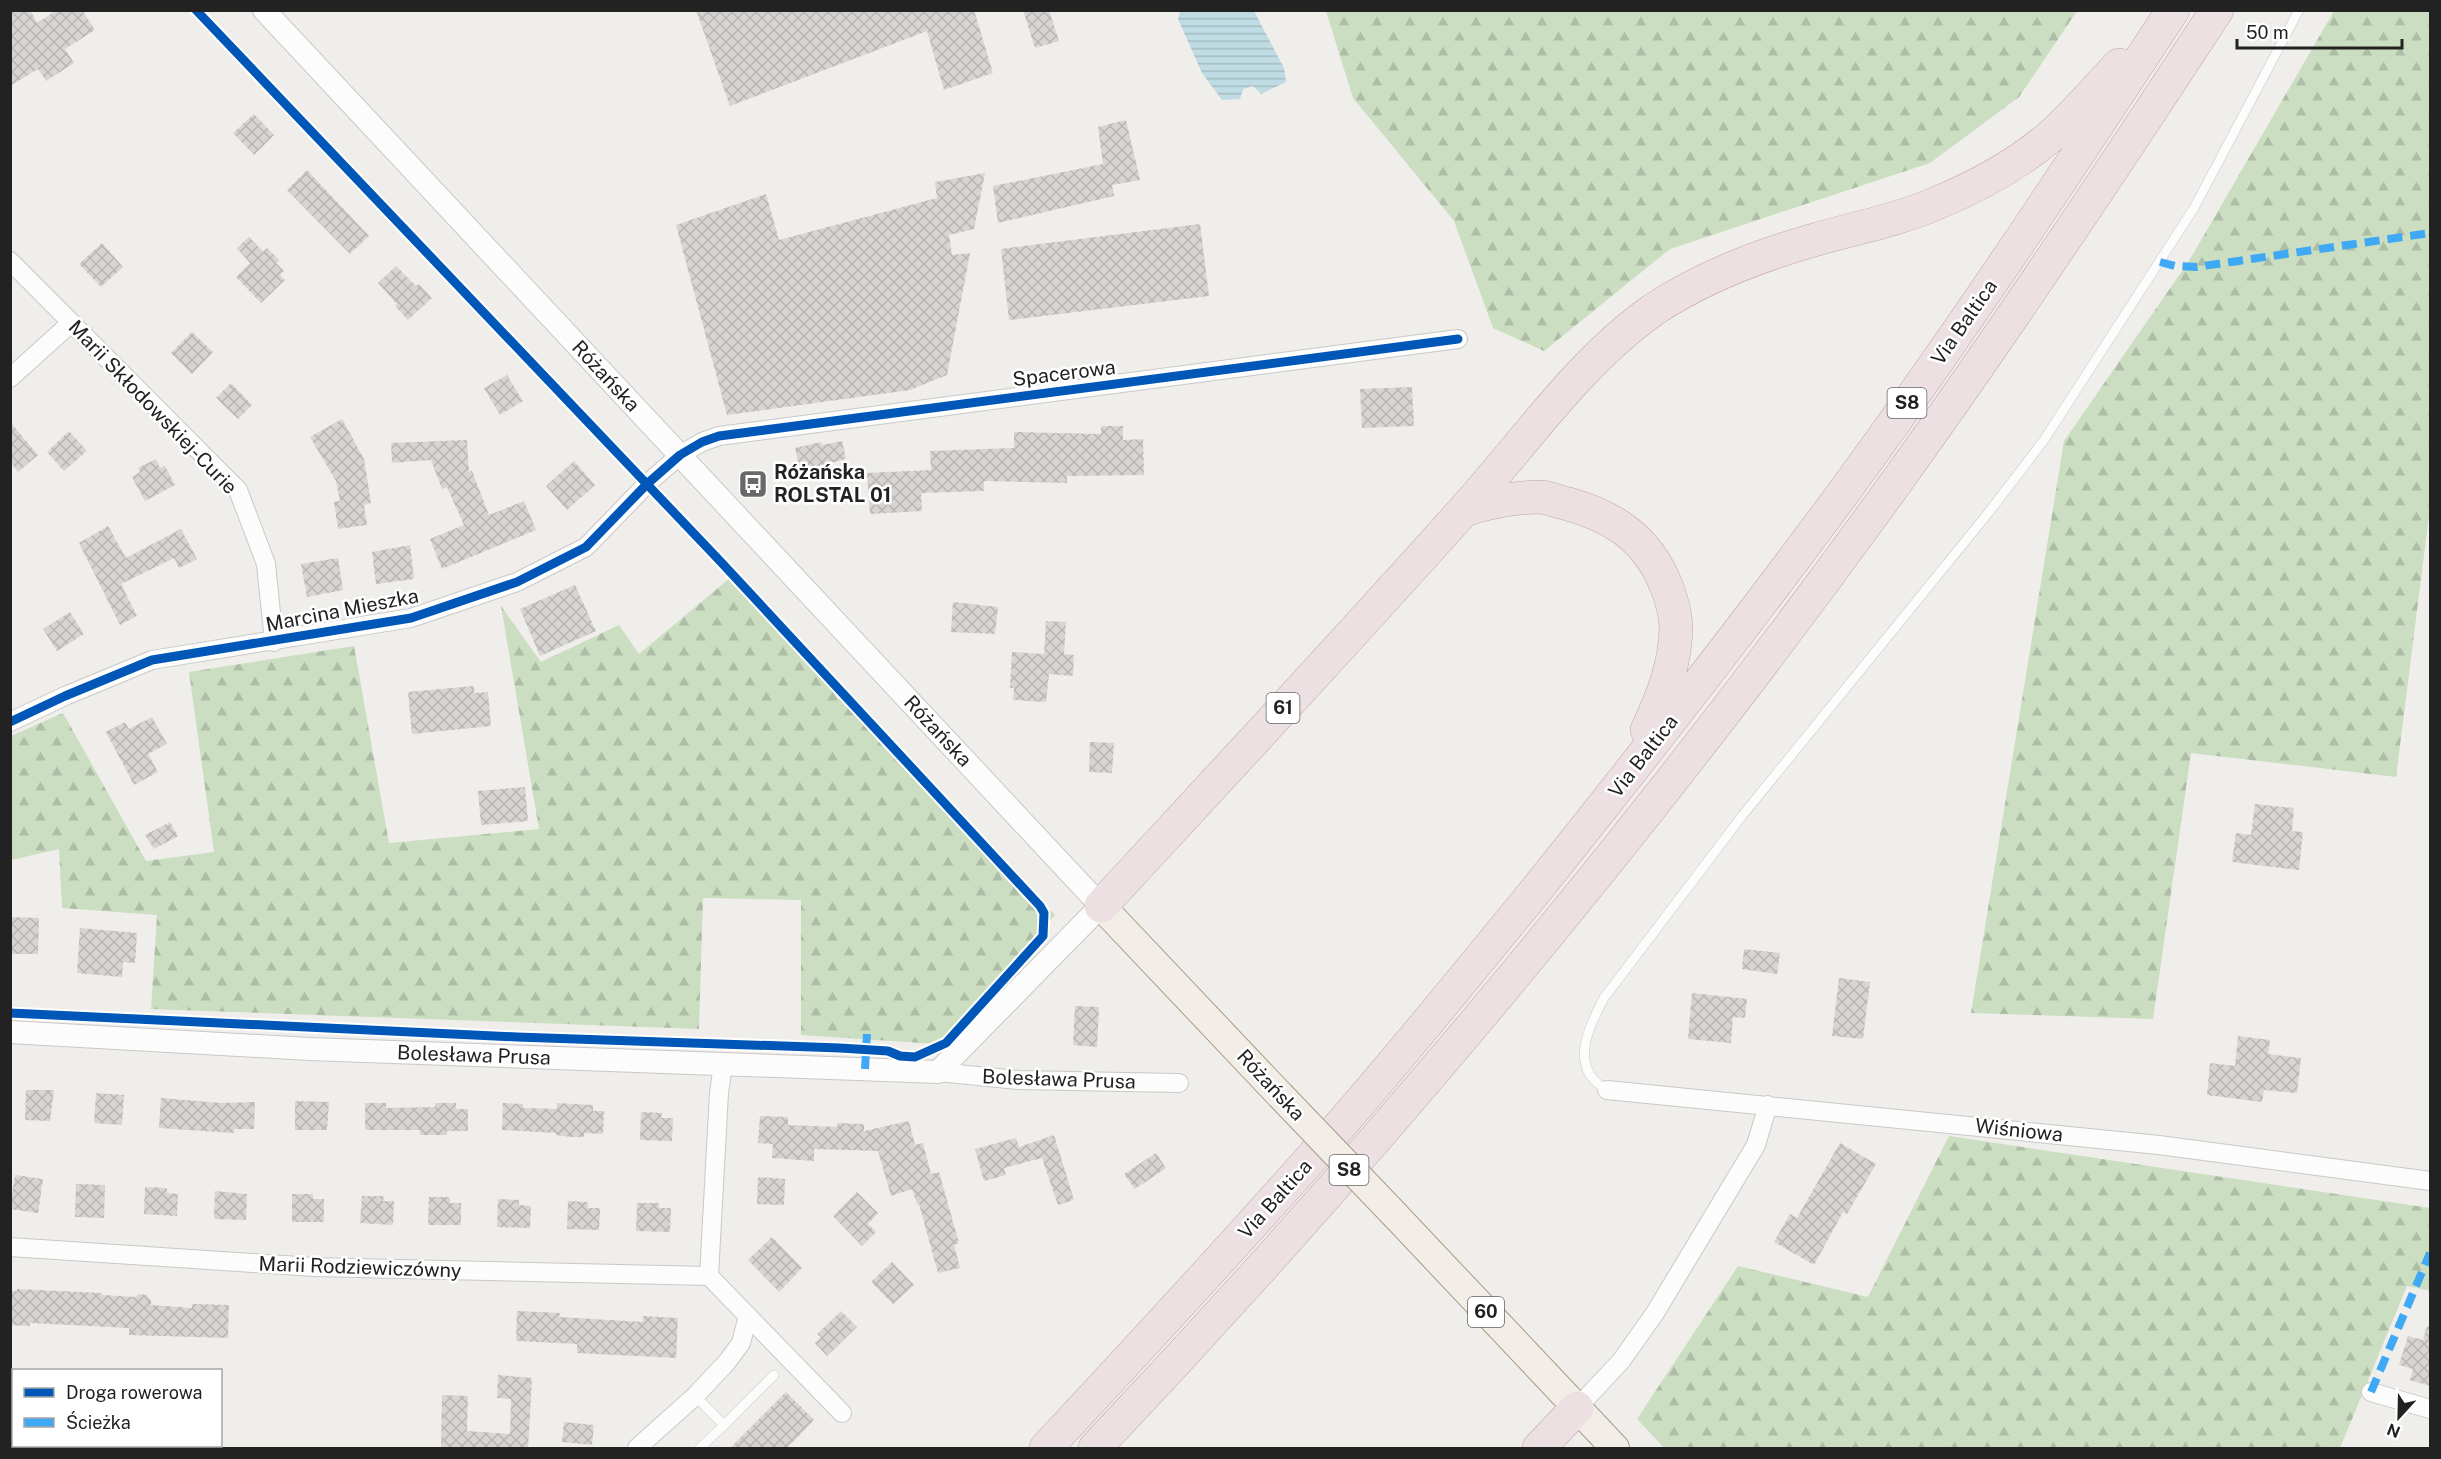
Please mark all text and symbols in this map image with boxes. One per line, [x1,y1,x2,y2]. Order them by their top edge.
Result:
scale bar [2237,12,2402,50]
text: 50 m [2246,22,2289,43]
street label: Via Baltica [1926,275,2002,369]
street label: Marii Skłodowskiej-Curie [64,315,242,499]
street label: Różańska [567,335,645,417]
street label: Spacerowa [1011,355,1117,391]
road number: S8 [1888,388,1926,418]
place label: Różańska ROLSTAL 01 [774,460,891,507]
bus stop icon: Różańska ROLSTAL 01 [737,468,769,500]
street label: Marcina Mieszka [264,583,420,637]
street label: Różańska [899,690,977,772]
road number: 61 [1266,693,1300,723]
street label: Via Baltica [1603,710,1683,802]
street label: Bolesława Prusa [397,1040,551,1070]
street label: Różańska [1232,1044,1310,1126]
street label: Bolesława Prusa [982,1064,1136,1094]
street label: Wiśniowa [1974,1113,2064,1147]
street label: Via Baltica [1233,1154,1317,1244]
road number: S8 [1330,1155,1368,1185]
street label: Marii Rodziewiczówny [258,1251,462,1283]
road number: 60 [1468,1297,1504,1327]
legend [12,1369,222,1447]
text: Droga rowerowa [66,1382,202,1403]
north arrow [2369,1387,2429,1447]
text: Ścieżka [66,1411,131,1433]
text: N [2384,1419,2403,1442]

